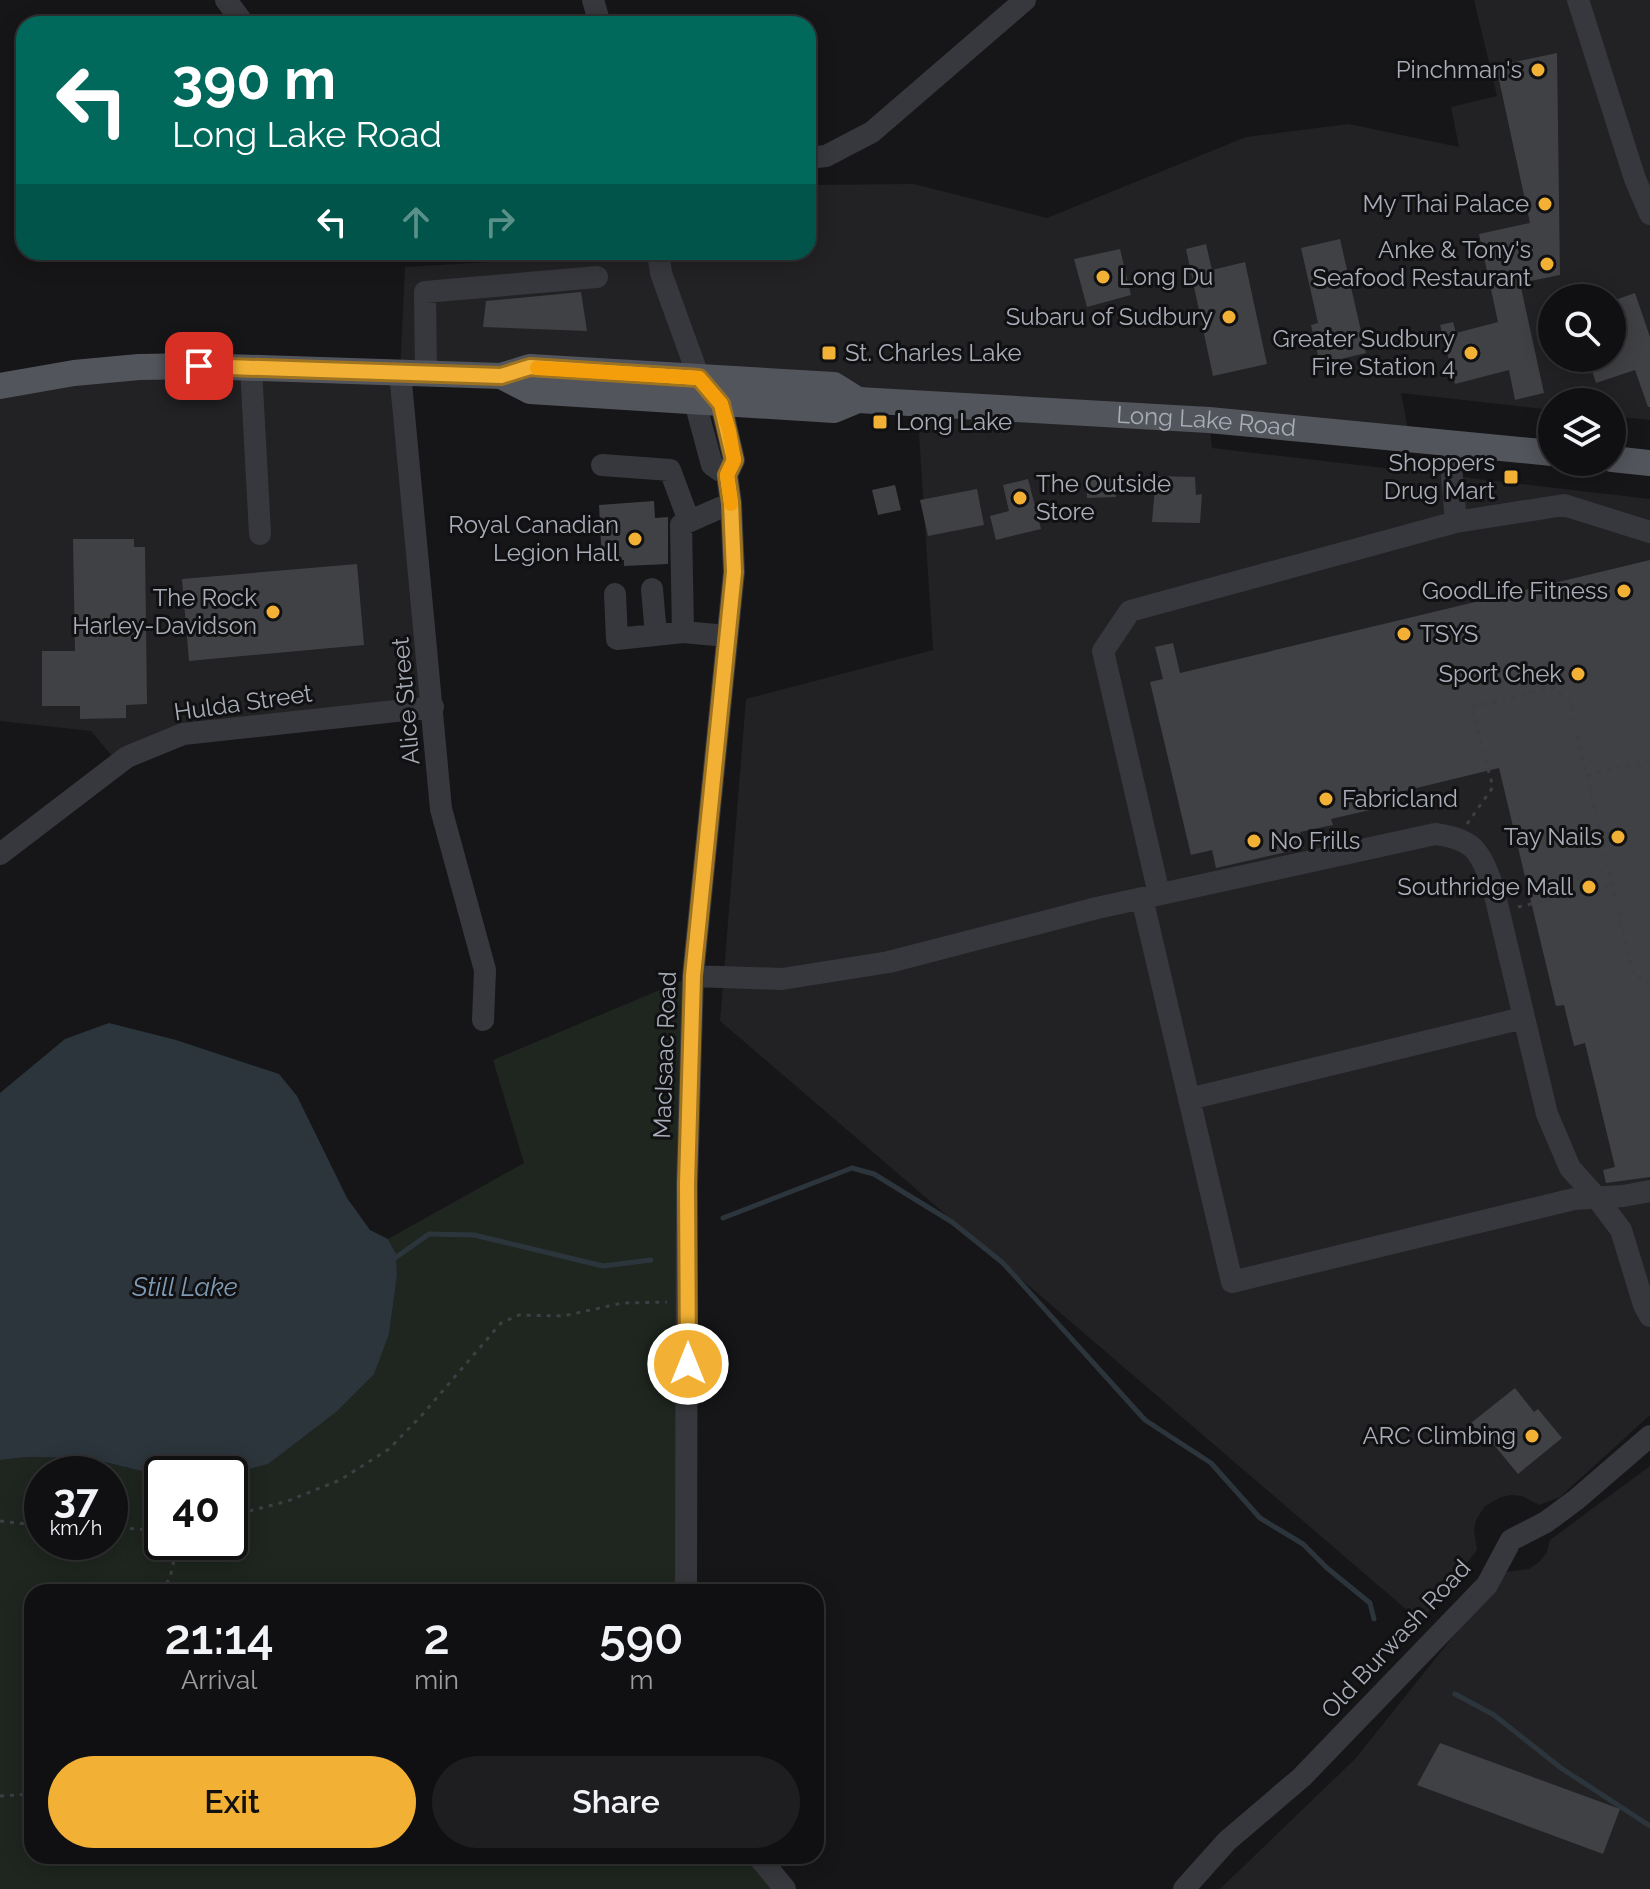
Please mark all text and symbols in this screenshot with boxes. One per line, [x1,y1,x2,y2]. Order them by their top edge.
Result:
text: 390 m [172,46,336,112]
icon: left [40,48,144,152]
place label: Pinchman's [1396,55,1522,84]
marker: Pinchman's [1529,61,1547,79]
text: Long Lake Road [172,113,442,155]
place label: My Thai Palace [1362,189,1529,218]
marker: My Thai Palace [1536,195,1554,213]
icon: left [310,200,354,244]
icon: ahead [394,200,438,244]
icon: right [478,200,522,244]
place label: Anke & Tony's Seafood Restaurant [1313,235,1531,292]
marker: Anke & Tony's Seafood Restaurant [1538,255,1556,273]
place label: Long Du [1119,262,1213,291]
marker: Long Du [1094,268,1112,286]
map controls [1538,284,1626,476]
button: search [1538,284,1626,372]
place label: Subaru of Sudbury [1006,302,1213,331]
marker: Subaru of Sudbury [1220,308,1238,326]
place label: Greater Sudbury Fire Station 4 [1273,324,1455,381]
pin [165,332,233,400]
place label: St. Charles Lake [845,338,1022,367]
icon: arrive [177,344,221,388]
marker: St. Charles Lake [820,344,838,362]
marker: Greater Sudbury Fire Station 4 [1462,344,1480,362]
button: layers [1538,388,1626,476]
street label: Long Lake Road [1116,400,1297,442]
place label: Long Lake [896,407,1012,436]
marker: Long Lake [871,413,889,431]
place label: Shoppers Drug Mart [1384,448,1495,505]
marker: Shoppers Drug Mart [1502,468,1520,486]
place label: The Outside Store [1036,469,1171,526]
marker: The Outside Store [1011,489,1029,507]
place label: Royal Canadian Legion Hall [448,510,619,567]
marker: Royal Canadian Legion Hall [626,530,644,548]
place label: GoodLife Fitness [1422,576,1608,605]
marker: GoodLife Fitness [1615,582,1633,600]
place label: The Rock Harley-Davidson [72,583,257,640]
marker: The Rock Harley-Davidson [264,603,282,621]
place label: TSYS [1420,619,1478,648]
marker: TSYS [1395,625,1413,643]
street label: Alice Street [385,636,426,766]
place label: Sport Chek [1438,659,1562,688]
marker: Sport Chek [1569,665,1587,683]
street label: Hulda Street [172,678,314,727]
place label: Fabricland [1342,784,1458,813]
marker: Fabricland [1317,790,1335,808]
place label: Tay Nails [1504,822,1602,851]
place label: No Frills [1270,826,1360,855]
marker: Tay Nails [1609,828,1627,846]
marker: No Frills [1245,832,1263,850]
place label: Southridge Mall [1397,872,1573,901]
marker: Southridge Mall [1580,878,1598,896]
street label: MacIsaac Road [647,971,682,1139]
water label: Still Lake [131,1272,238,1302]
position arrow [646,1322,730,1406]
place label: ARC Climbing [1362,1421,1516,1450]
marker: ARC Climbing [1523,1427,1541,1445]
speed limit sign: 40 [144,1456,248,1560]
text: 37 [54,1474,98,1521]
text: km/h [50,1516,102,1540]
street label: Old Burwash Road [1315,1554,1476,1724]
text: 21:14 [164,1609,274,1665]
text: 2 [423,1609,450,1665]
text: 590 [599,1609,684,1665]
text: Arrival [181,1665,257,1695]
text: min [414,1665,459,1695]
text: m [630,1665,653,1695]
button: Exit [48,1756,416,1848]
button: Share [432,1756,800,1848]

